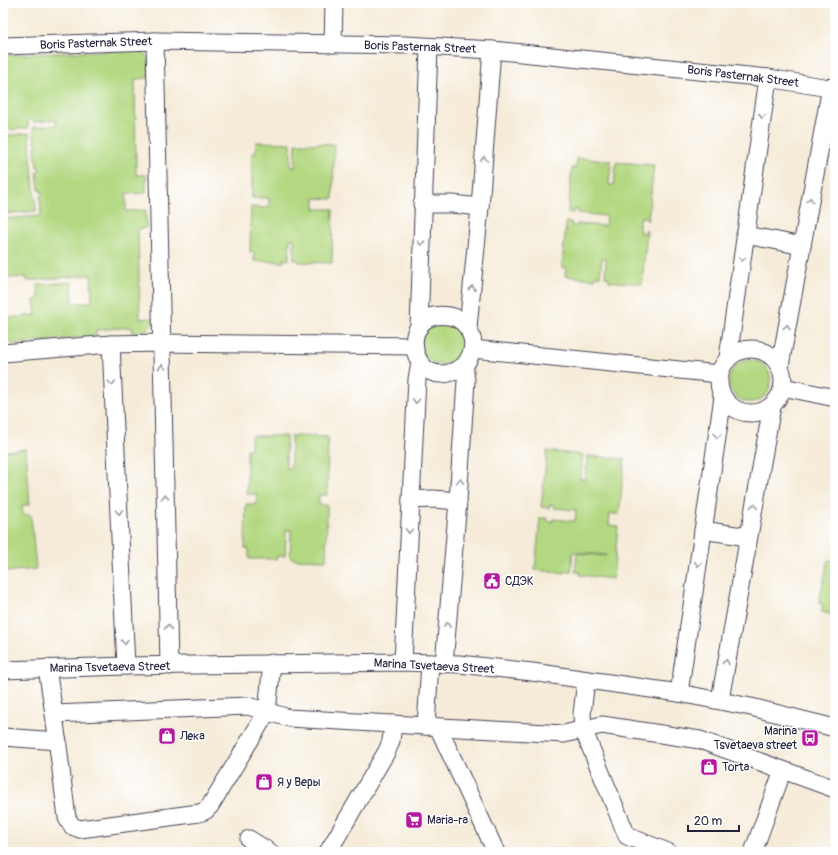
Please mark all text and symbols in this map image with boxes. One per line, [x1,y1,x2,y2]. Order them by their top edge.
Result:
street label: Boris Pasternak Street [40,34,153,53]
street label: Boris Pasternak Street [364,38,477,57]
street label: Boris Pasternak Street [686,62,800,91]
one-way arrow [758,113,767,119]
one-way arrow [479,156,488,162]
one-way arrow [806,196,814,203]
one-way arrow [417,240,425,246]
one-way arrow [738,256,747,262]
one-way arrow [467,285,476,291]
one-way arrow [782,324,791,331]
one-way arrow [158,364,166,370]
one-way arrow [108,380,116,386]
one-way arrow [411,398,420,404]
one-way arrow [713,433,722,439]
one-way arrow [455,478,464,484]
one-way arrow [161,494,169,500]
one-way arrow [749,503,758,510]
one-way arrow [114,509,123,515]
one-way arrow [405,528,414,534]
one-way arrow [694,561,703,567]
public building icon: СДЭК [482,571,502,591]
place label: СДЭК [505,574,534,589]
one-way arrow [443,622,452,628]
one-way arrow [164,624,172,630]
one-way arrow [120,639,129,645]
street label: Marina Tsvetaeva Street [373,656,495,677]
street label: Marina Tsvetaeva Street [50,659,171,676]
one-way arrow [721,659,730,665]
place label: Marina Tsvetaeva street [713,724,797,753]
shop icon: Лека [157,726,177,746]
bus stop icon: Marina Tsvetaeva street [800,728,820,748]
place label: Лека [179,729,205,744]
shop icon: Torta [699,757,719,777]
place label: Torta [722,760,750,775]
shop icon: Я у Веры [254,772,274,792]
place label: Я у Веры [277,775,321,790]
scale bar [688,807,739,833]
supermarket icon: Maria-ra [404,810,424,830]
place label: Maria-ra [427,813,469,828]
text: 20 m [694,814,723,829]

